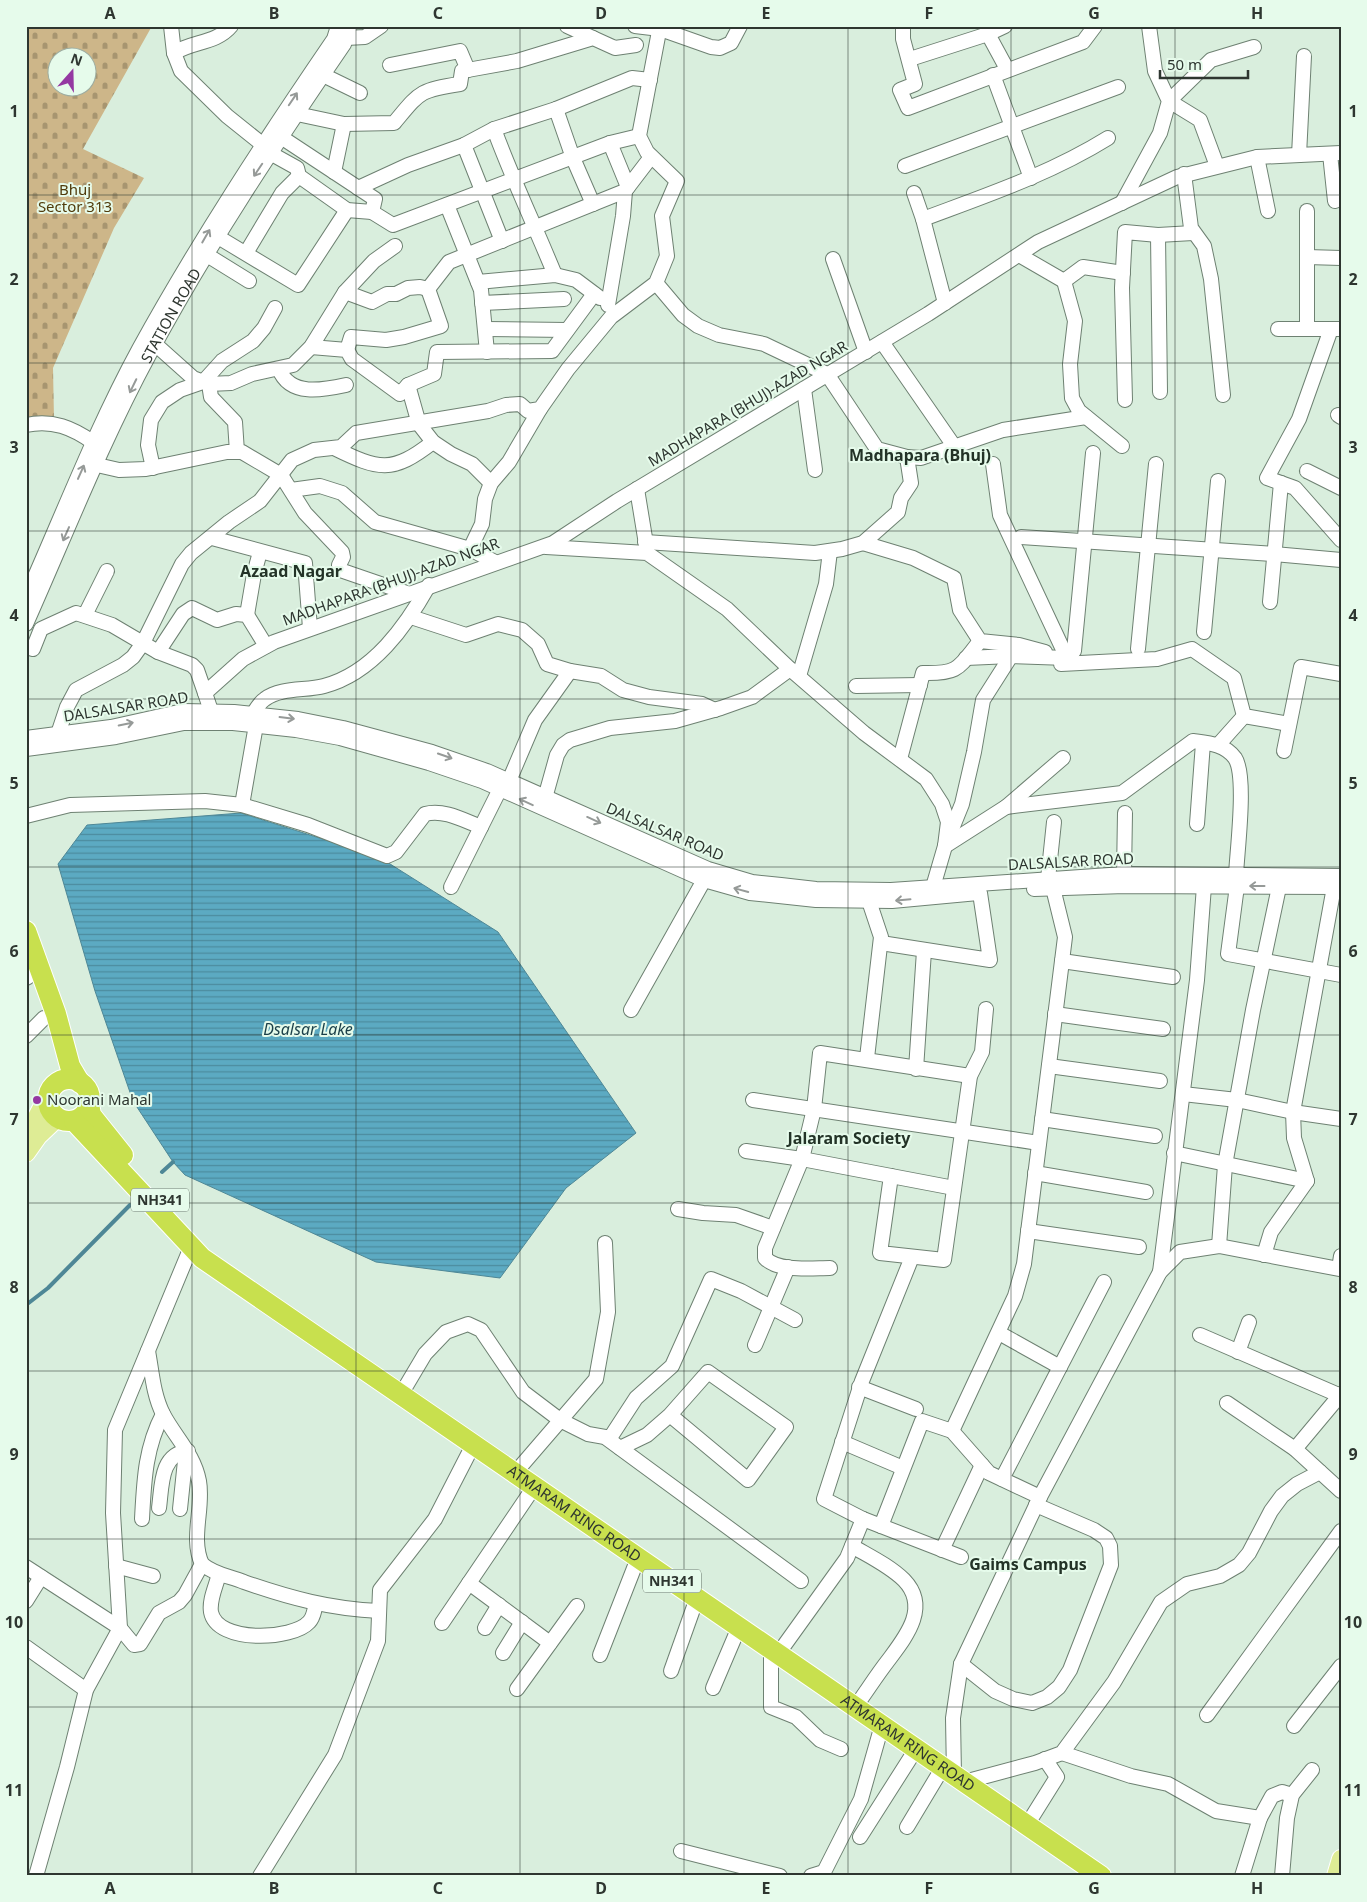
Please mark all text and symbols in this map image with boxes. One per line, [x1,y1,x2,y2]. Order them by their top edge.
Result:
text: A [104,2,116,24]
text: B [269,2,279,24]
text: C [433,2,443,24]
text: D [595,2,607,24]
text: E [762,2,771,24]
text: F [925,2,933,24]
text: G [1088,2,1100,24]
text: H [1251,2,1263,24]
north arrow [48,48,98,98]
text: N [68,48,85,70]
scale bar [1160,48,1247,80]
text: 50 m [1167,54,1202,74]
one-way arrow [288,92,298,106]
text: 1 [9,100,19,122]
text: 1 [1348,100,1358,122]
one-way arrow [253,163,263,177]
park label: Bhuj Sector 313 [38,179,112,216]
one-way arrow [201,229,211,243]
street label: STATION ROAD [136,264,205,366]
text: 2 [9,268,19,290]
text: 2 [1348,268,1358,290]
street label: MADHAPARA (BHUJ)-AZAD NGAR [644,335,851,471]
one-way arrow [128,379,138,394]
text: 3 [9,436,19,458]
text: 3 [1348,436,1358,458]
district label: Madhapara (Bhuj) [849,444,991,466]
one-way arrow [77,465,86,480]
one-way arrow [60,526,70,541]
street label: MADHAPARA (BHUJ)-AZAD NGAR [280,532,502,630]
district label: Azaad Nagar [240,560,342,582]
text: 4 [9,604,19,626]
text: 4 [1348,604,1358,626]
street label: DALSALSAR ROAD [62,686,190,726]
one-way arrow [279,713,295,723]
one-way arrow [118,719,134,728]
one-way arrow [437,752,452,761]
text: 5 [9,772,19,794]
text: 5 [1348,772,1358,794]
one-way arrow [519,796,534,806]
street label: DALSALSAR ROAD [603,797,727,865]
one-way arrow [586,816,601,826]
street label: DALSALSAR ROAD [1007,848,1134,874]
one-way arrow [1249,881,1266,891]
one-way arrow [733,885,749,895]
one-way arrow [895,895,911,905]
text: 6 [9,940,19,962]
text: 6 [1348,940,1358,962]
water label: Dsalsar Lake [263,1018,353,1040]
place label: Noorani Mahal [47,1089,151,1109]
marker: Noorani Mahal [31,1094,43,1106]
text: 7 [9,1108,19,1130]
text: 7 [1348,1108,1358,1130]
district label: Jalaram Society [786,1127,911,1149]
road number: NH341 [131,1188,189,1212]
text: 8 [9,1276,19,1298]
text: 8 [1348,1276,1358,1298]
text: 9 [9,1443,19,1465]
text: 9 [1348,1443,1358,1465]
street label: ATMARAM RING ROAD [504,1460,646,1566]
district label: Gaims Campus [969,1553,1087,1575]
road number: NH341 [643,1570,701,1592]
text: 10 [5,1611,23,1633]
text: 10 [1344,1611,1362,1633]
street label: ATMARAM RING ROAD [837,1689,979,1796]
text: 11 [5,1779,23,1801]
text: 11 [1344,1779,1362,1801]
text: A [104,1877,116,1899]
text: B [269,1877,279,1899]
text: C [433,1877,443,1899]
text: D [595,1877,607,1899]
text: E [762,1877,771,1899]
text: F [925,1877,933,1899]
text: G [1088,1877,1100,1899]
text: H [1251,1877,1263,1899]

